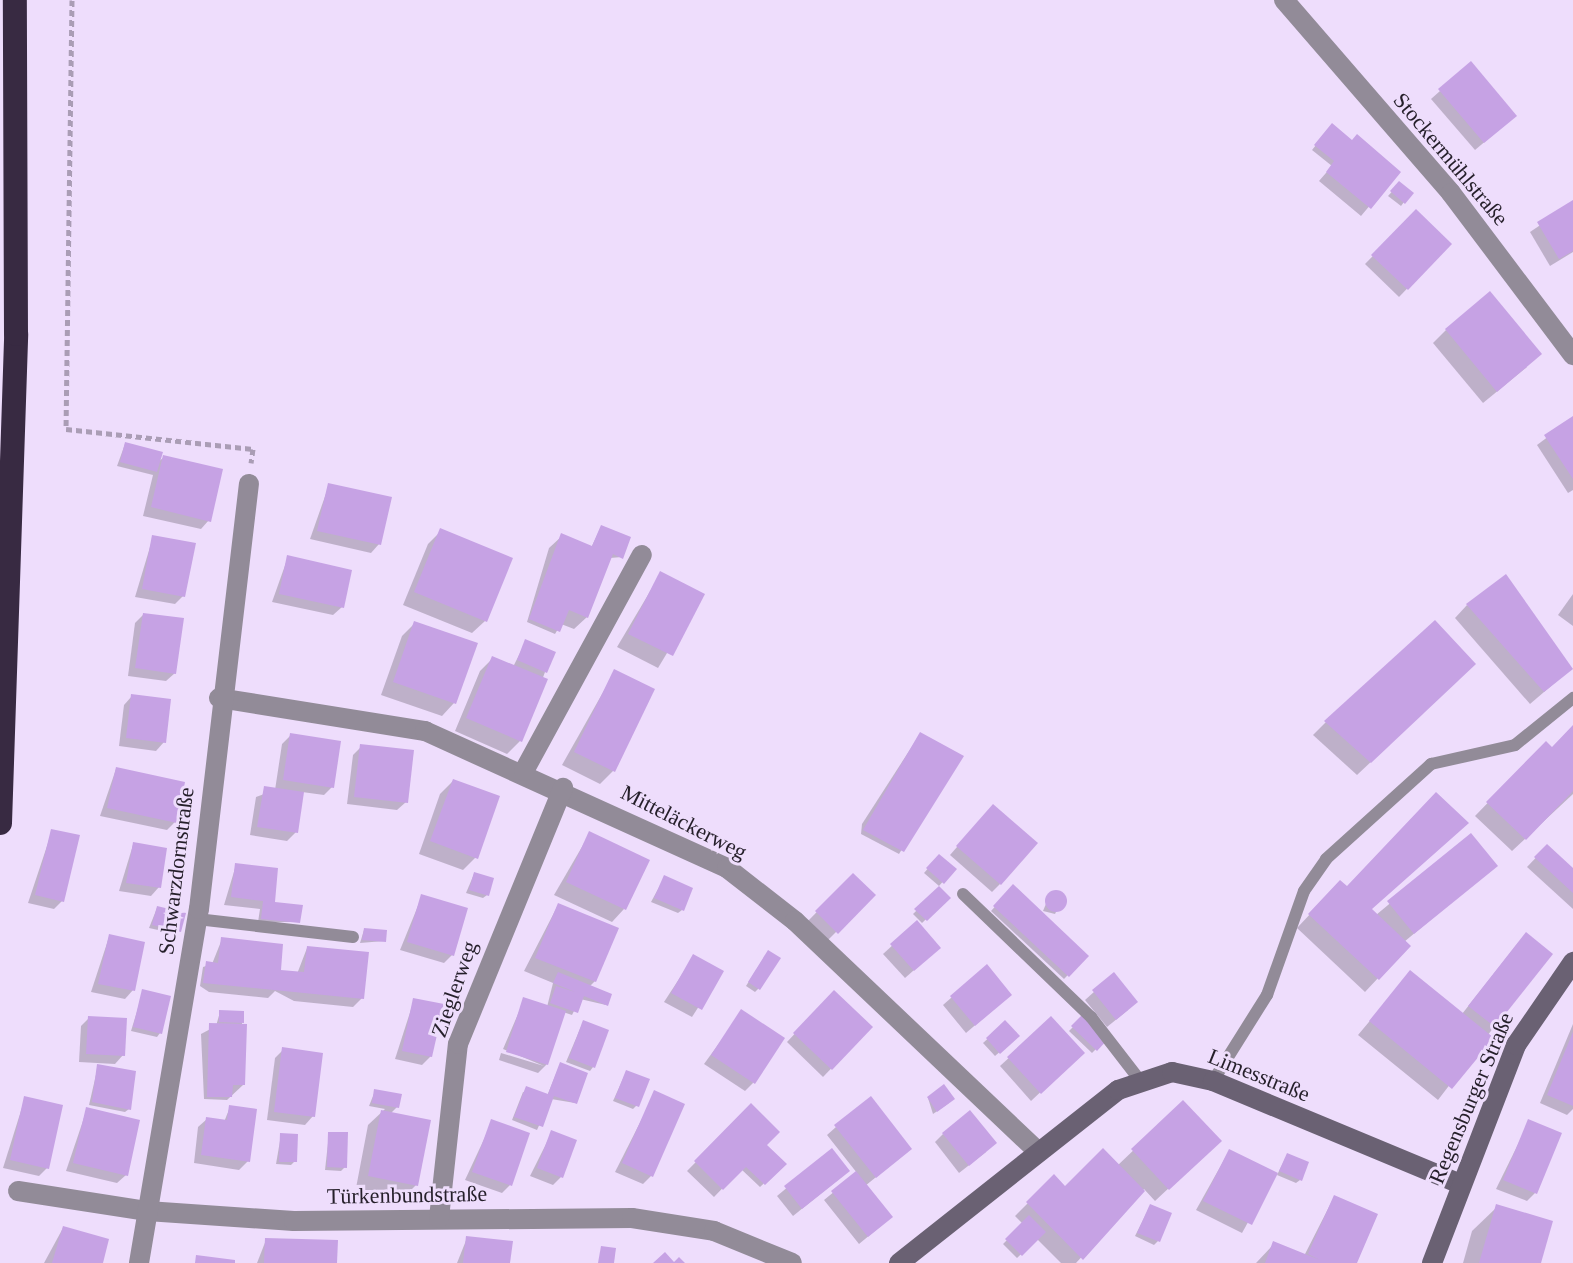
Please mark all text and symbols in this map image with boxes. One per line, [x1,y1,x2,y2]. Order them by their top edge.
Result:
street label: Stockermühlstraße [1388,87,1514,231]
street label: Mitteläckerweg [617,779,751,865]
street label: Schwarzdornstraße [153,786,199,956]
street label: Zieglerweg [425,937,483,1041]
street label: Regensburger Straße [1423,1008,1519,1188]
street label: Limesstraße [1204,1043,1314,1107]
street label: Türkenbundstraße [327,1180,487,1210]

